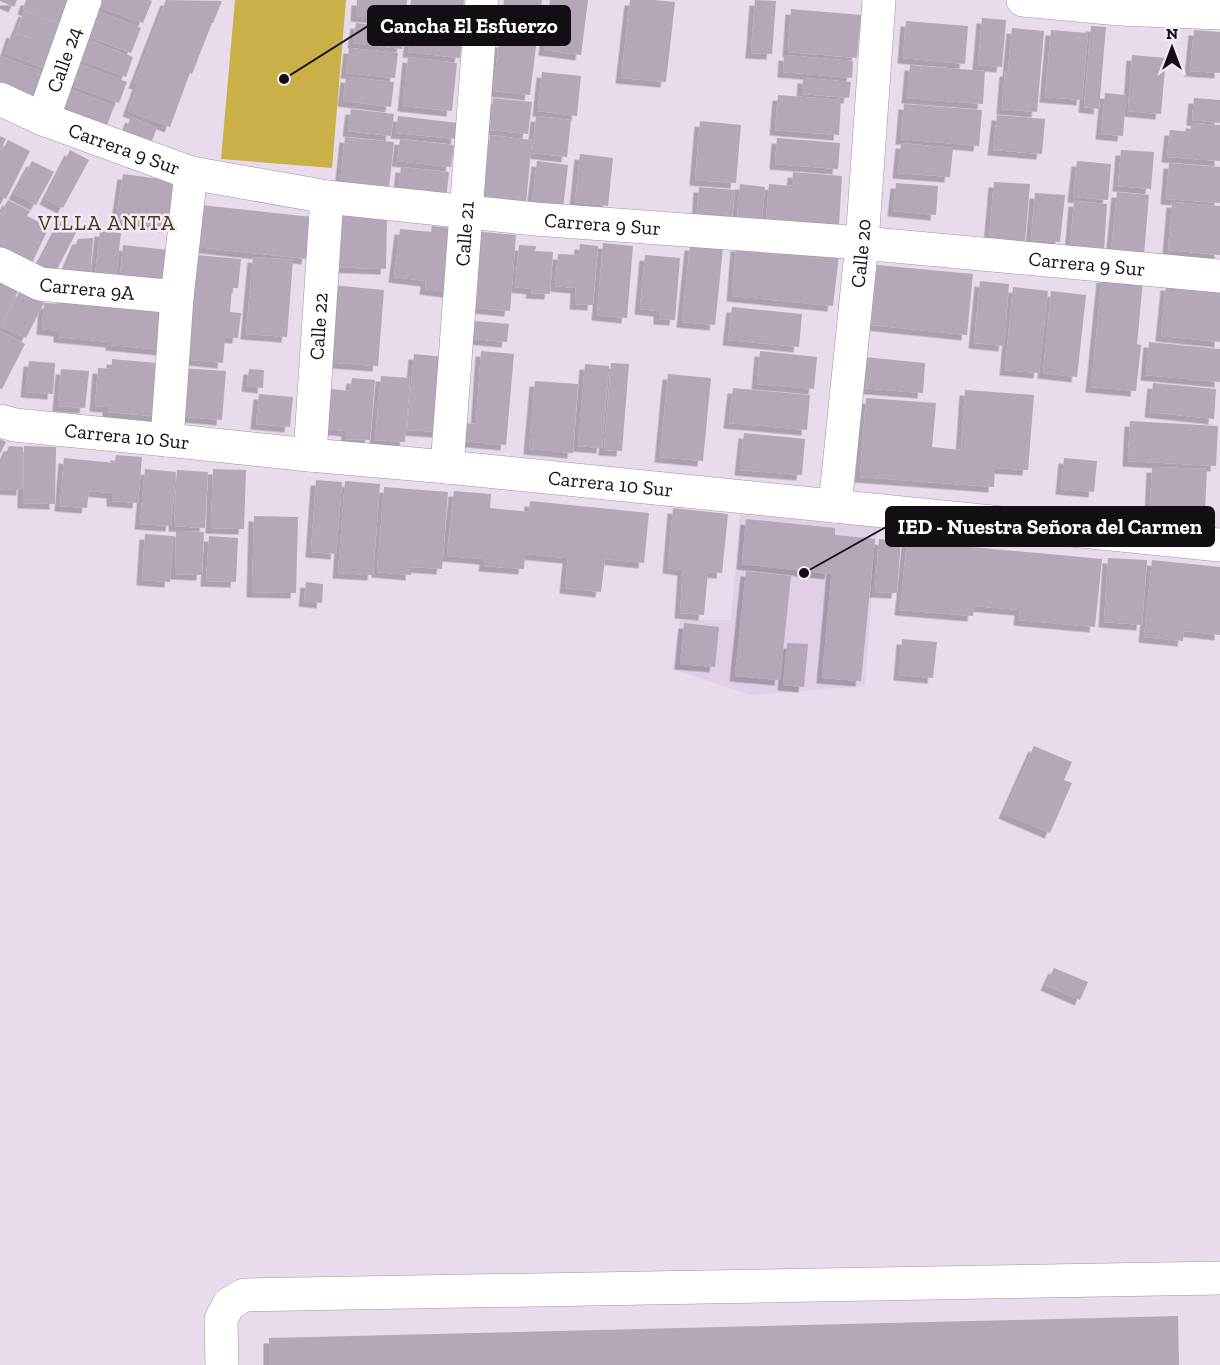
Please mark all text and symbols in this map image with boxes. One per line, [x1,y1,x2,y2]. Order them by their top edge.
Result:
callout: Cancha El Esfuerzo [368,6,570,45]
text: Cancha El Esfuerzo [380,13,558,38]
north arrow [1142,18,1202,78]
street label: Calle 24 [41,23,87,96]
text: N [1166,24,1178,43]
street label: Carrera 9 Sur [65,117,183,180]
street label: Calle 21 [450,200,479,267]
street label: Carrera 9 Sur [543,208,662,240]
district label: VILLA ANITA [37,210,176,235]
street label: Calle 20 [845,218,876,289]
street label: Carrera 9 Sur [1028,246,1146,281]
street label: Carrera 9A [39,272,137,305]
street label: Calle 22 [304,292,333,361]
street label: Carrera 10 Sur [63,418,191,454]
street label: Carrera 10 Sur [547,465,674,502]
callout: IED - Nuestra Señora del Carmen [886,507,1214,546]
text: IED - Nuestra Señora del Carmen [898,514,1203,539]

